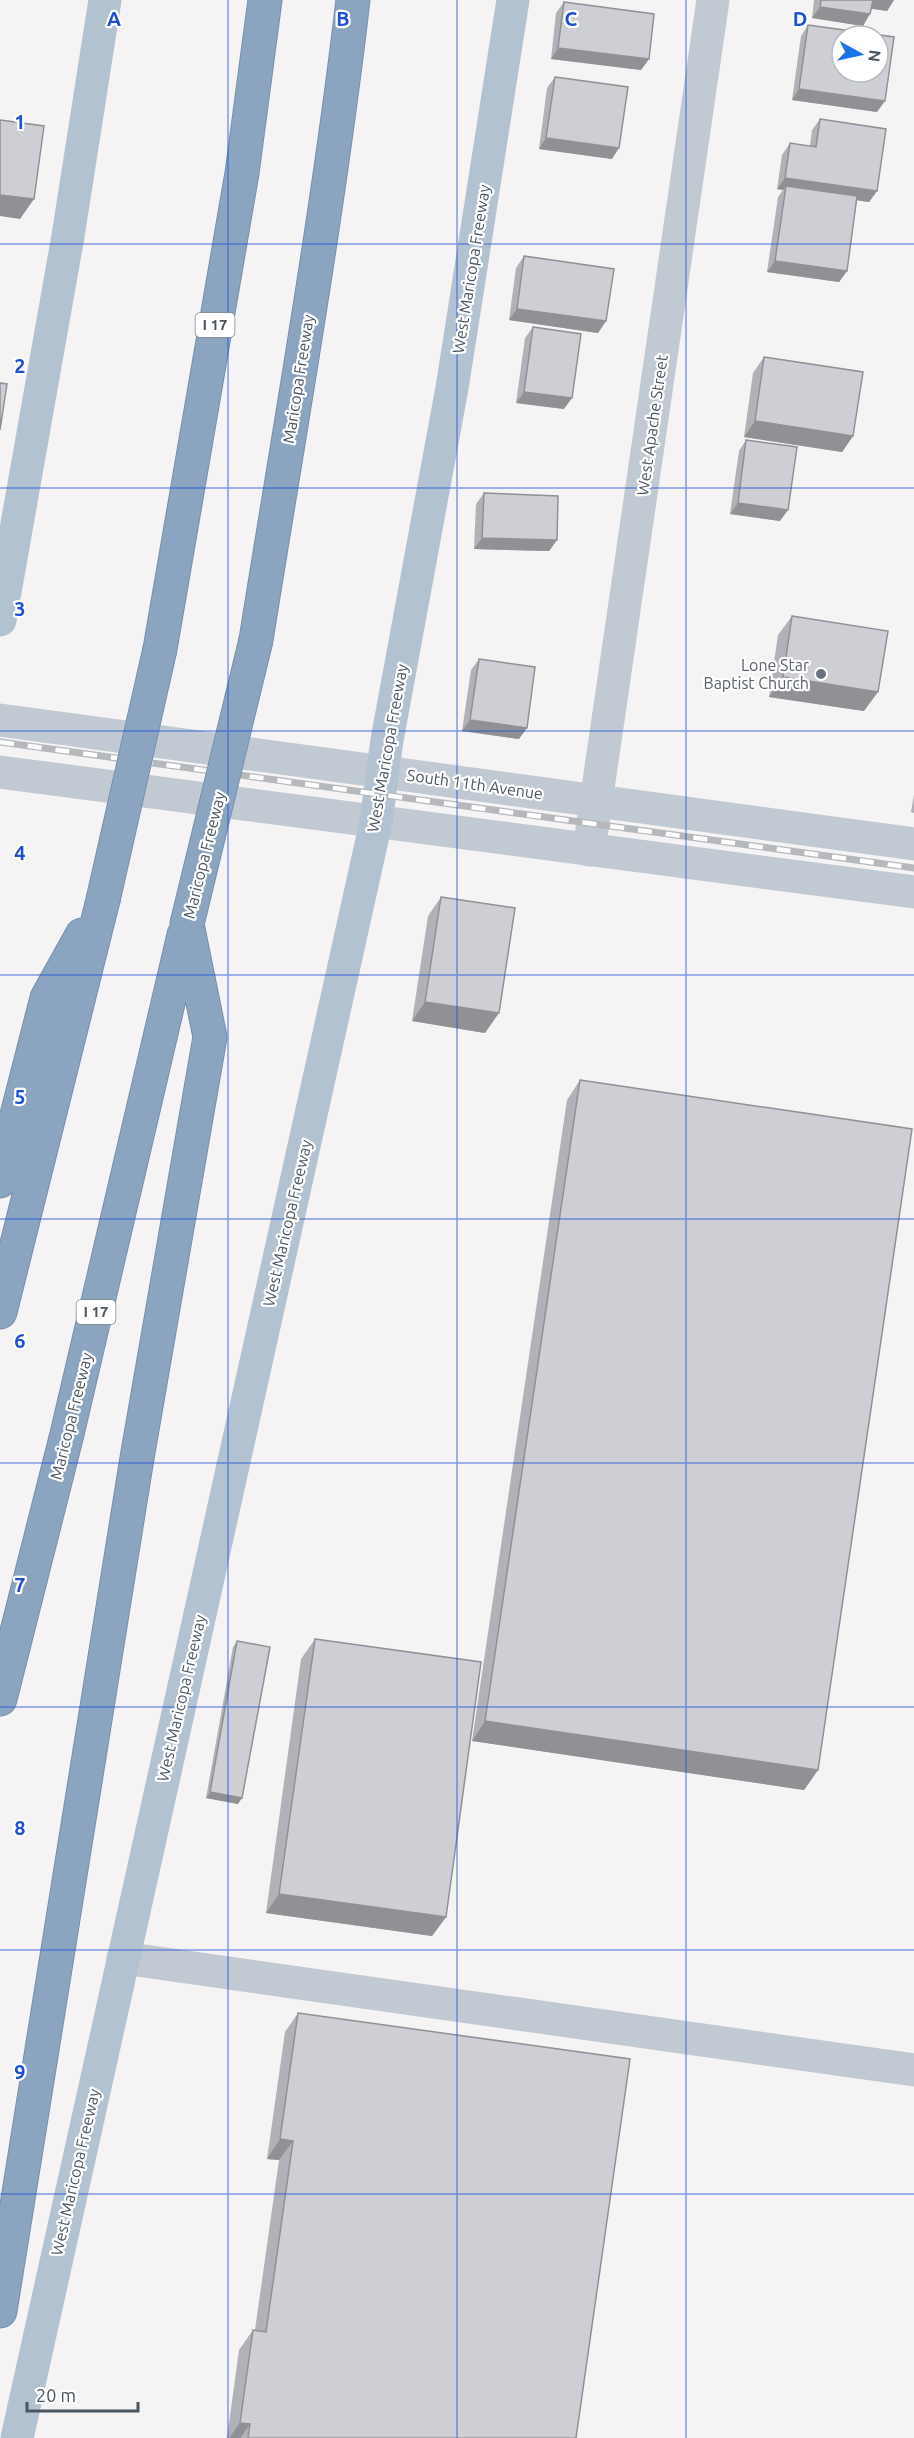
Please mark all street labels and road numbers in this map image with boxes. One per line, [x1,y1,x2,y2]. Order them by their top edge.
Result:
street label: West Maricopa Freeway [449,183,493,355]
road number: I 17 [196,313,234,337]
street label: Maricopa Freeway [279,313,317,445]
street label: West Apache Street [633,353,671,497]
street label: West Maricopa Freeway [363,662,411,834]
street label: South 11th Avenue [406,766,544,802]
street label: Maricopa Freeway [180,789,229,920]
street label: West Maricopa Freeway [259,1138,315,1308]
road number: I 17 [76,1300,116,1324]
street label: Maricopa Freeway [47,1350,96,1481]
street label: West Maricopa Freeway [153,1613,209,1783]
street label: West Maricopa Freeway [47,2087,103,2257]

